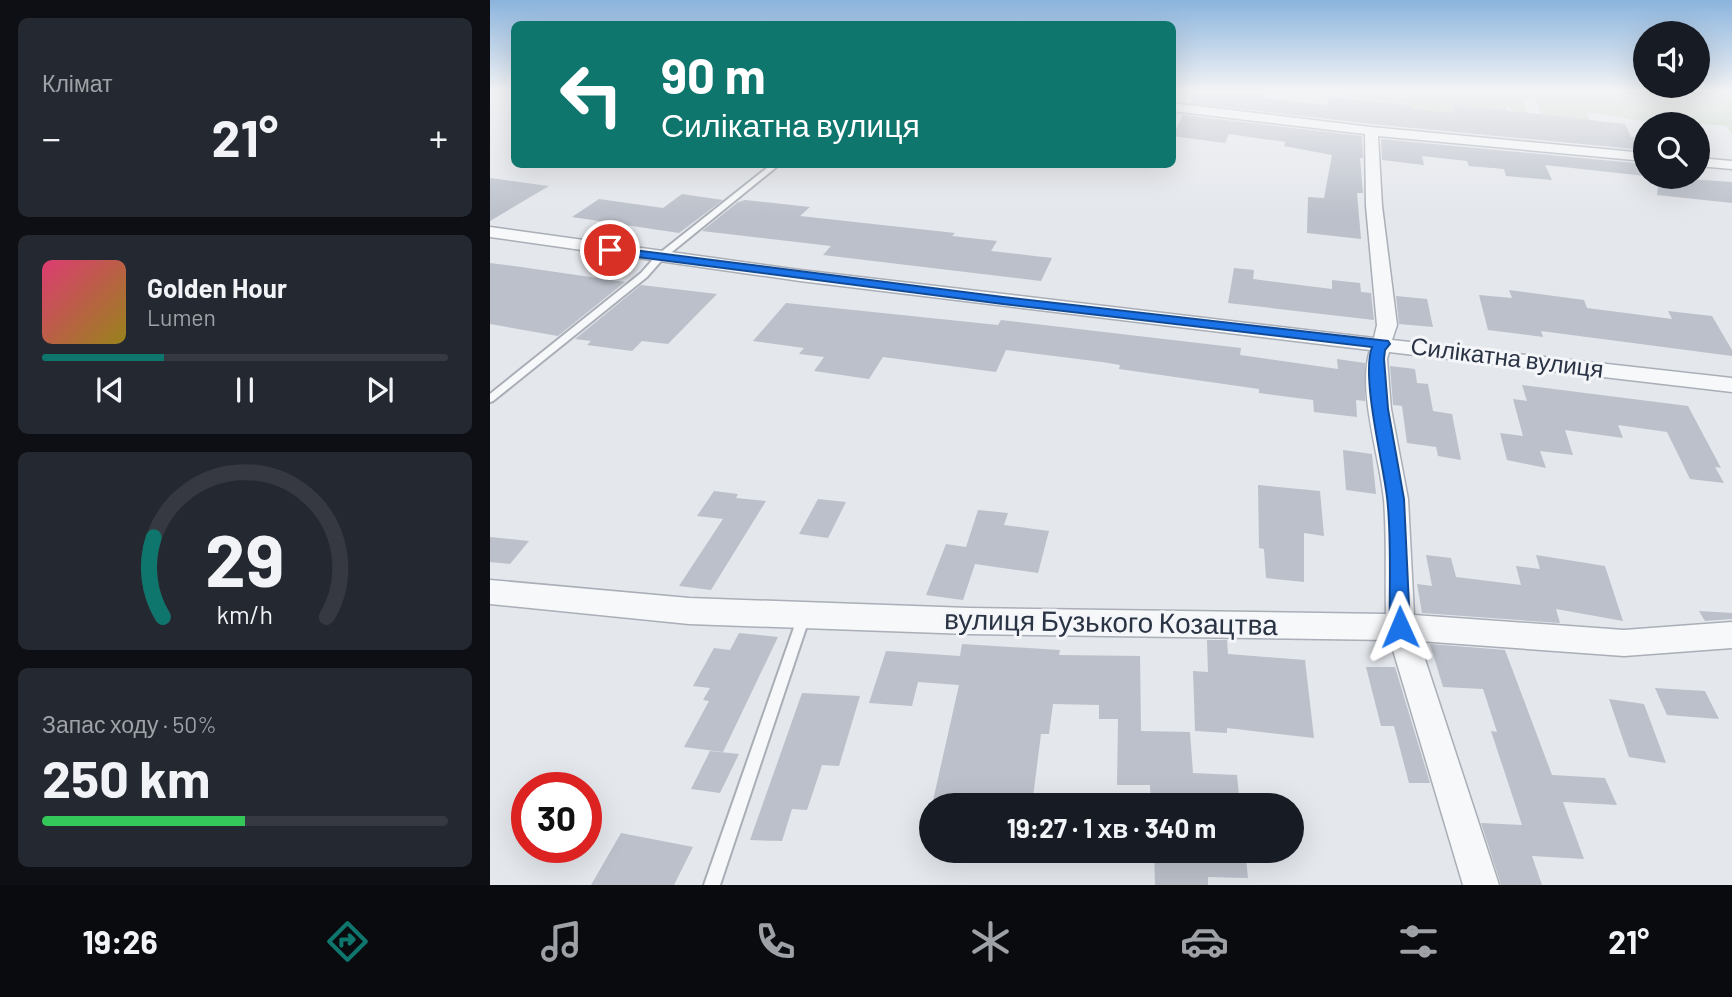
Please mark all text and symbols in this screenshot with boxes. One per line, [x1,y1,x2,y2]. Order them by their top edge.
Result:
map controls [1633,21,1710,189]
button: sound [1633,21,1710,98]
text: 90 m [661,45,766,104]
icon: left [546,49,637,140]
text: Клімат [42,69,113,97]
text: 21° [212,105,278,167]
text: Силікатна вулиця [661,105,920,143]
button: search [1633,112,1710,189]
text: − [42,114,61,160]
text: + [429,114,448,160]
pin [580,220,640,280]
icon: arrive [591,231,629,269]
text: Golden Hour [147,272,287,303]
text: Lumen [147,303,216,331]
street label: Силікатна вулиця [1409,330,1605,383]
icon: previous [91,371,129,409]
icon: pause [226,371,264,409]
icon: next [361,371,399,409]
text: 29 [205,514,285,602]
position arrow [1363,590,1437,664]
text: km/h [217,599,273,629]
street label: вулиця Бузького Козацтва [944,601,1278,641]
text: Запас ходу · 50% [42,710,217,738]
text: 250 km [42,746,210,808]
speed limit sign: 30 [511,772,602,863]
text: 19:27 · 1 хв · 340 m [1007,812,1216,843]
icon: directions [323,917,372,966]
icon: music [537,917,586,966]
icon: phone [751,917,800,966]
icon: climate [966,917,1015,966]
icon: car [1180,917,1229,966]
icon: filters [1394,917,1443,966]
text: 19:26 [83,922,158,960]
text: 21° [1608,922,1649,960]

